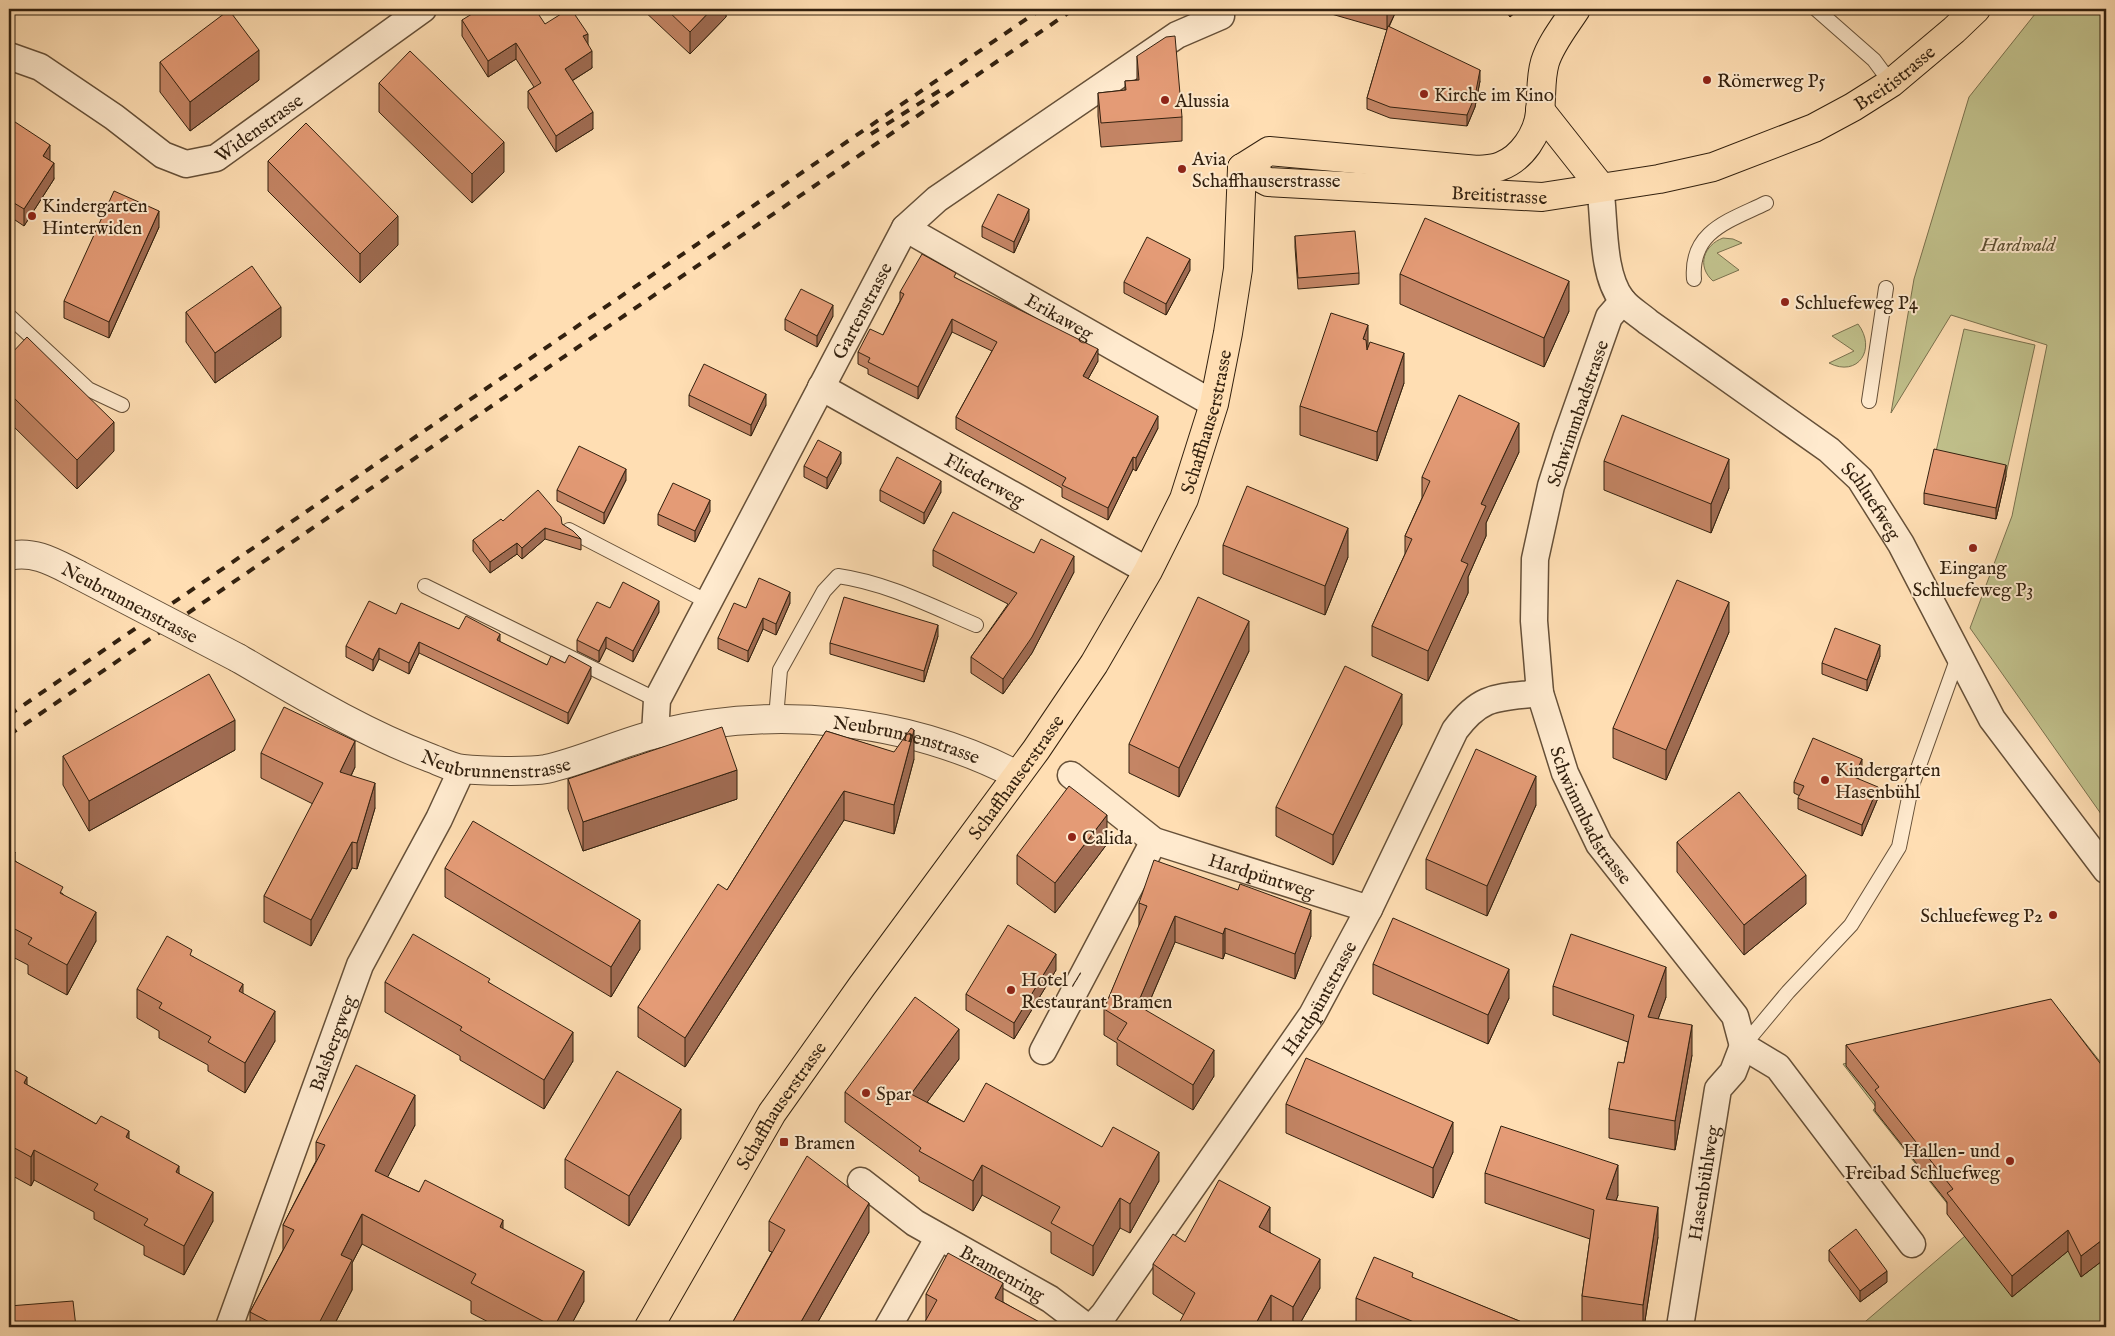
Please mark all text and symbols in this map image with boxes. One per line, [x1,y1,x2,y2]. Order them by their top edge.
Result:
street label: Breitistrasse [1850,41,1941,117]
place label: Römerweg P5 [1717,70,1825,94]
marker: Römerweg P5 [1701,74,1713,86]
place label: Kirche im Kino [1434,84,1554,108]
marker: Kirche im Kino [1418,88,1430,100]
street label: Widenstrasse [211,89,309,169]
place label: Alussia [1174,90,1230,114]
marker: Alussia [1159,94,1171,106]
place label: Avia Schaffhauserstrasse [1191,148,1341,194]
marker: Avia Schaffhauserstrasse [1176,163,1188,175]
street label: Breitistrasse [1451,182,1549,211]
place label: Kindergarten Hinterwiden [42,195,148,241]
marker: Kindergarten Hinterwiden [26,210,38,222]
park label: Hardwald [1980,234,2056,258]
street label: Gartenstrasse [828,259,899,364]
street label: Erikaweg [1020,289,1098,347]
place label: Schluefeweg P4 [1795,292,1919,316]
marker: Schluefeweg P4 [1779,296,1791,308]
street label: Schwimmbadstrasse [1543,337,1615,490]
street label: Schaffhauserstrasse [1176,348,1238,497]
street label: Fliederweg [939,449,1029,513]
street label: Schluefweg [1835,458,1906,546]
marker: Eingang Schluefeweg P3 [1967,542,1979,554]
place label: Eingang Schluefeweg P3 [1913,557,2033,603]
street label: Neubrunnenstrasse [57,558,202,650]
street label: Schaffhauserstrasse [964,710,1070,845]
street label: Neubrunnenstrasse [831,711,983,771]
street label: Schwimmbadstrasse [1543,744,1636,890]
street label: Neubrunnenstrasse [417,745,574,785]
place label: Kindergarten Hasenbühl [1835,759,1941,805]
marker: Kindergarten Hasenbühl [1819,774,1831,786]
place label: Calida [1082,827,1133,851]
marker: Calida [1066,831,1078,843]
street label: Hardpüntweg [1205,849,1318,905]
place label: Schluefeweg P2 [1920,905,2043,929]
marker: Schluefeweg P2 [2047,909,2059,921]
street label: Hardpüntstrasse [1277,937,1364,1061]
place label: Hotel / Restaurant Bramen [1021,969,1172,1015]
marker: Hotel / Restaurant Bramen [1005,984,1017,996]
street label: Balsbergweg [305,992,362,1095]
street label: Schaffhauserstrasse [732,1037,833,1175]
place label: Spar [876,1083,911,1107]
marker: Spar [860,1087,872,1099]
street label: Hasenbühlweg [1684,1123,1726,1243]
place label: Bramen [794,1132,855,1156]
marker: Bramen [778,1136,790,1148]
place label: Hallen- und Freibad Schluefweg [1845,1140,2001,1186]
marker: Hallen- und Freibad Schluefweg [2004,1155,2016,1167]
street label: Bramenring [955,1241,1049,1308]

